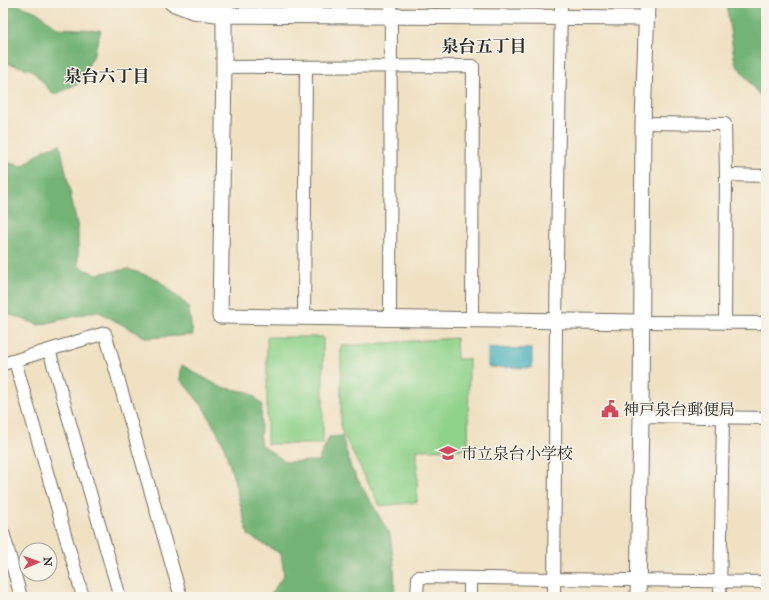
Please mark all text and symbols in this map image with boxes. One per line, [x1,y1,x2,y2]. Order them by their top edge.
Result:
district label: 泉台五丁目 [442,36,527,57]
district label: 泉台六丁目 [65,66,150,87]
public building icon: 神戸泉台郵便局 [600,399,620,419]
place label: 神戸泉台郵便局 [623,400,735,419]
school or university icon: 市立泉台小学校 [438,443,458,463]
place label: 市立泉台小学校 [461,444,573,463]
north arrow [18,542,58,582]
text: N [41,557,54,567]

